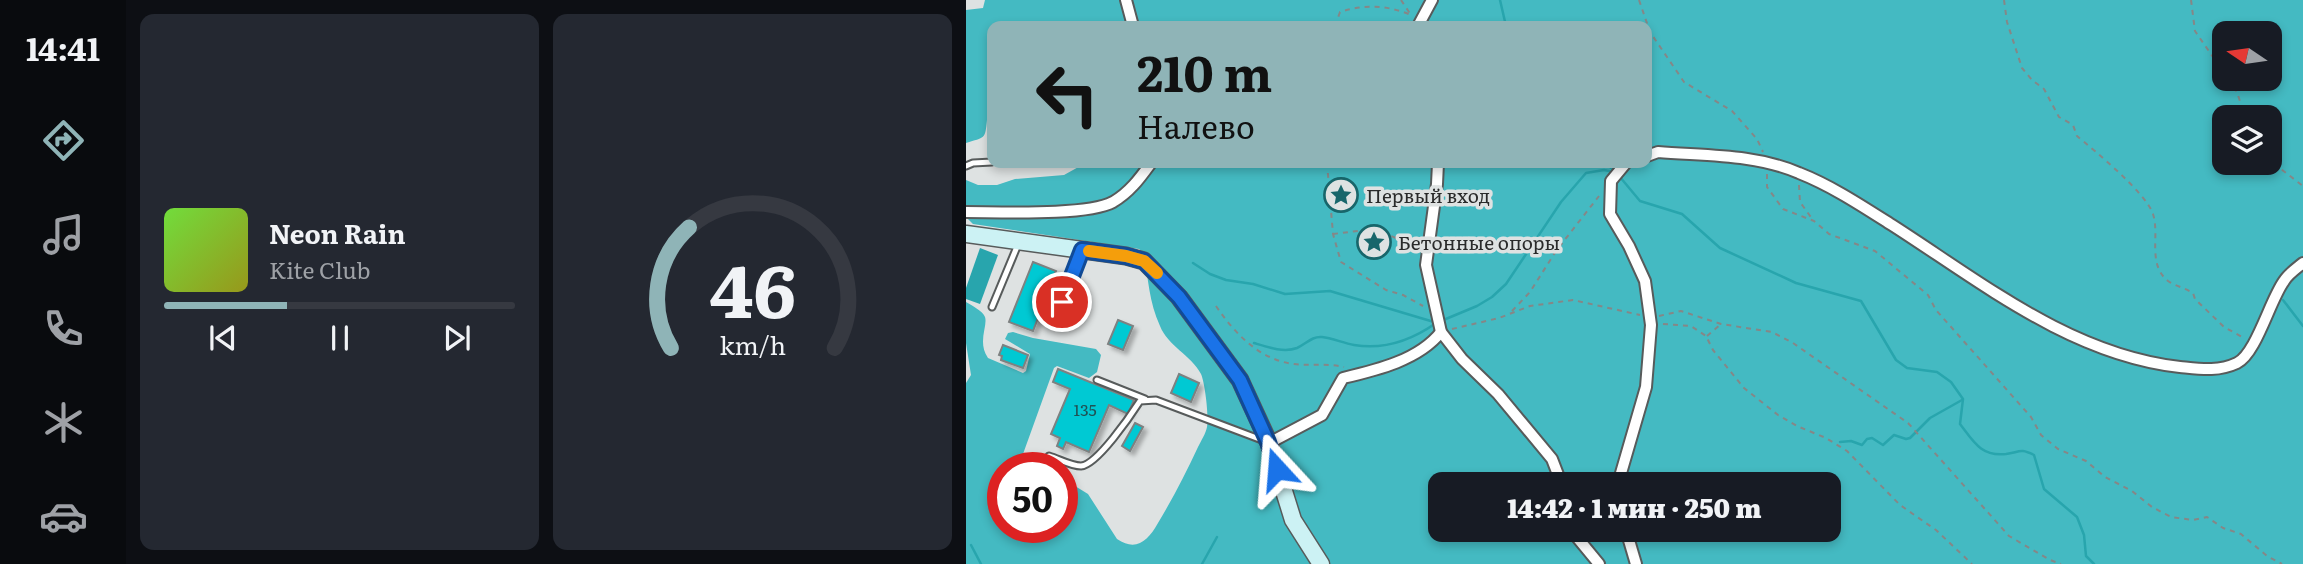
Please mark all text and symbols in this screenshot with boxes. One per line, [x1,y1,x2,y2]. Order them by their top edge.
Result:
north arrow [2212,21,2282,91]
map controls [2212,21,2282,175]
text: 14:41 [26,23,100,71]
text: 210 m [1137,34,1272,107]
icon: left [1022,49,1113,140]
text: Налево [1137,101,1255,149]
button: layers [2212,105,2282,175]
icon: directions [39,116,88,165]
place icon: Первый вход [1322,176,1360,214]
place label: Первый вход [1366,181,1490,209]
icon: music [39,210,88,259]
text: Neon Rain [269,213,406,252]
place icon: Бетонные опоры [1355,223,1393,261]
place label: Бетонные опоры [1398,228,1560,256]
text: 46 [709,232,796,340]
text: Kite Club [269,252,370,286]
pin [1032,272,1092,332]
icon: arrive [1043,283,1081,321]
icon: phone [39,304,88,353]
icon: previous [204,319,242,357]
icon: pause [321,319,359,357]
icon: next [438,319,476,357]
text: km/h [719,326,786,363]
house number: 135 [1073,397,1097,421]
icon: climate [39,398,88,447]
position arrow [1240,432,1314,506]
speed limit sign: 50 [987,452,1078,543]
text: 14:42 · 1 мин · 250 m [1507,487,1762,526]
icon: car [39,492,88,541]

